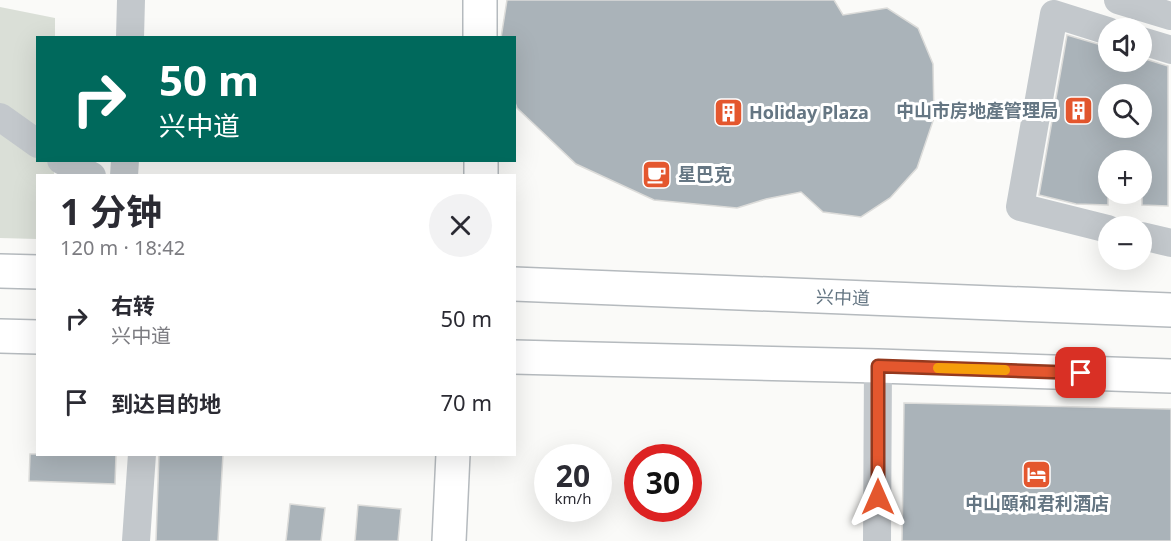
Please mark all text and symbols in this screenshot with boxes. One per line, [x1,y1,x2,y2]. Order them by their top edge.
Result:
map controls [1098,18,1152,270]
button: sound [1098,18,1152,72]
text: 50 m [159,51,259,108]
icon: right [60,60,138,138]
button: search [1098,84,1152,138]
building icon: 中山市房地產管理局 [1063,95,1095,127]
building icon: Holiday Plaza [712,97,744,129]
place label: 中山市房地產管理局 [896,98,1058,122]
place label: Holiday Plaza [749,100,869,124]
text: 兴中道 [159,107,240,144]
button: + [1098,150,1152,204]
cafe icon: 星巴克 [641,159,673,191]
place label: 星巴克 [678,162,732,186]
text: 1 分钟 [60,187,162,236]
button: close [429,194,492,257]
button: − [1098,216,1152,270]
text: 120 m · 18:42 [60,234,185,261]
street label: 兴中道 [816,284,870,310]
text: 右转 [111,290,155,320]
icon: right [60,302,93,335]
text: 50 m [441,303,492,333]
text: 兴中道 [111,322,171,349]
pin [1055,347,1106,398]
icon: arrive [1064,356,1097,389]
icon: arrive [60,386,93,419]
text: 70 m [441,387,492,417]
text: 到达目的地 [111,388,221,418]
speed limit sign: 30 [624,444,702,522]
text: 20 [556,455,590,496]
hotel icon: 中山頤和君利酒店 [1021,459,1053,491]
position arrow [846,465,910,529]
text: km/h [555,488,591,508]
place label: 中山頤和君利酒店 [965,491,1109,515]

